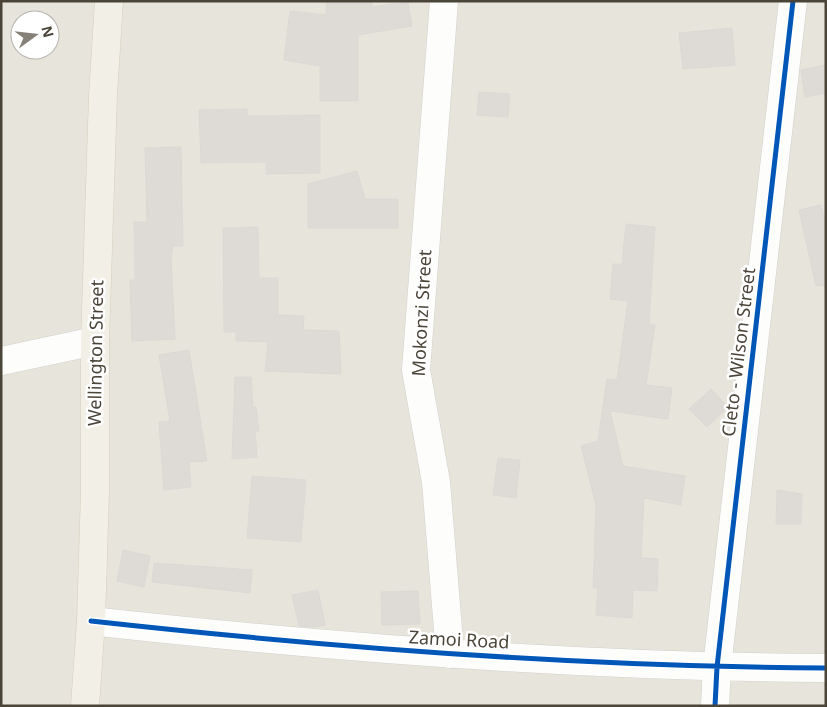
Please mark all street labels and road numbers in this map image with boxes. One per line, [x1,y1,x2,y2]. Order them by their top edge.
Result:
street label: Mokonzi Street [406,248,436,377]
street label: Cleto - Wilson Street [716,265,760,438]
street label: Wellington Street [82,279,108,426]
street label: Zamoi Road [408,624,510,654]

